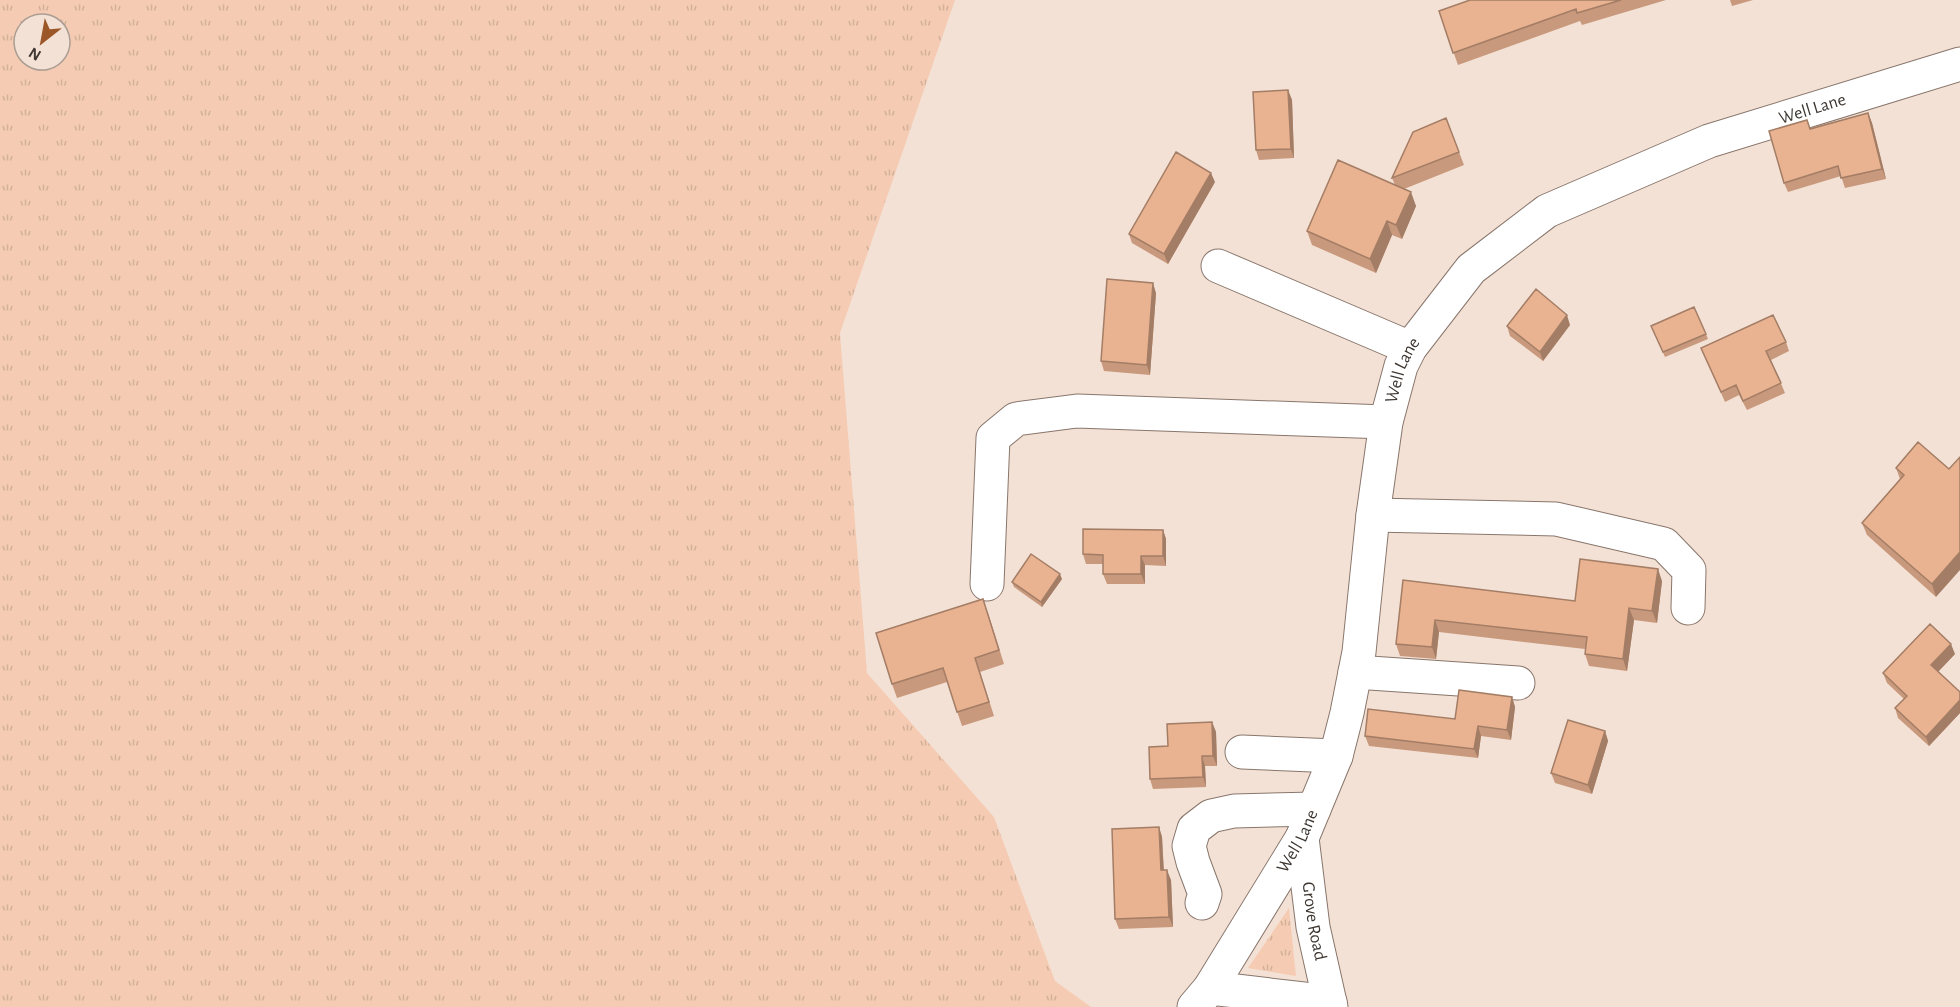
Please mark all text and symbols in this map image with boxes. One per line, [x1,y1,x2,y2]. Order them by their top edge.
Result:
north arrow [12,12,72,72]
text: N [26,44,44,64]
street label: Well Lane [1777,91,1848,128]
street label: Well Lane [1382,334,1424,405]
street label: Well Lane [1274,807,1322,876]
street label: Grove Road [1299,881,1329,962]

